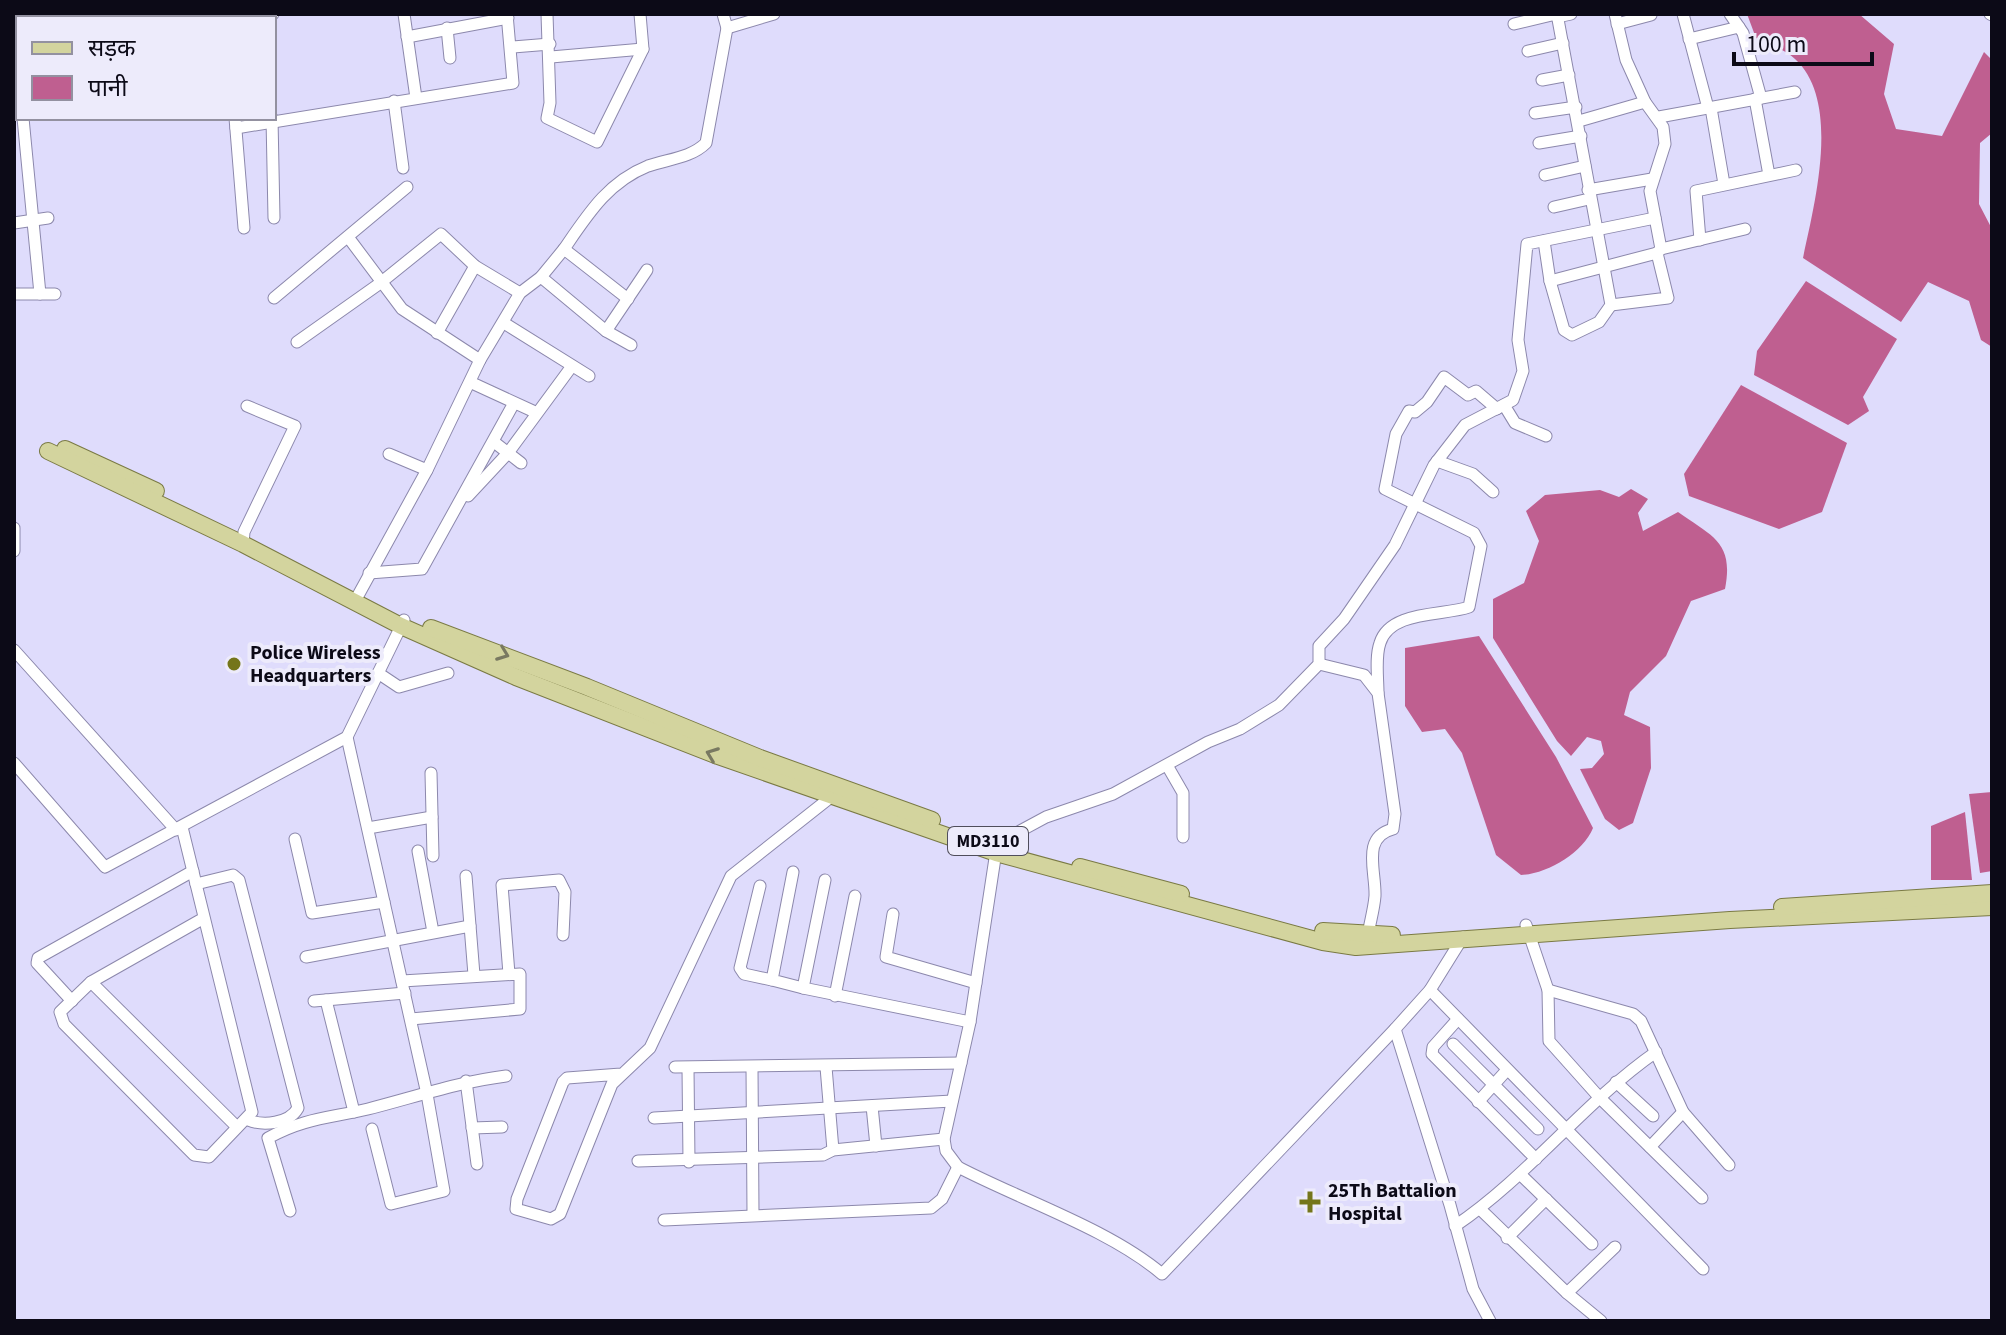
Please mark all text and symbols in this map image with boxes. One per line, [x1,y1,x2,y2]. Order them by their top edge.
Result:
legend [16,16,276,120]
scale bar [1734,16,1872,66]
text: 100 m [1746,27,1806,62]
text: सड़क [88,31,136,66]
text: पानी [88,71,128,106]
place label: Police Wireless Headquarters [250,639,381,690]
one-way arrow [495,644,509,661]
marker: Police Wireless Headquarters [225,655,243,673]
one-way arrow [706,747,720,764]
road number: MD3110 [948,827,1028,855]
place label: 25Th Battalion Hospital [1328,1177,1457,1228]
marker: 25Th Battalion Hospital [1299,1191,1321,1213]

